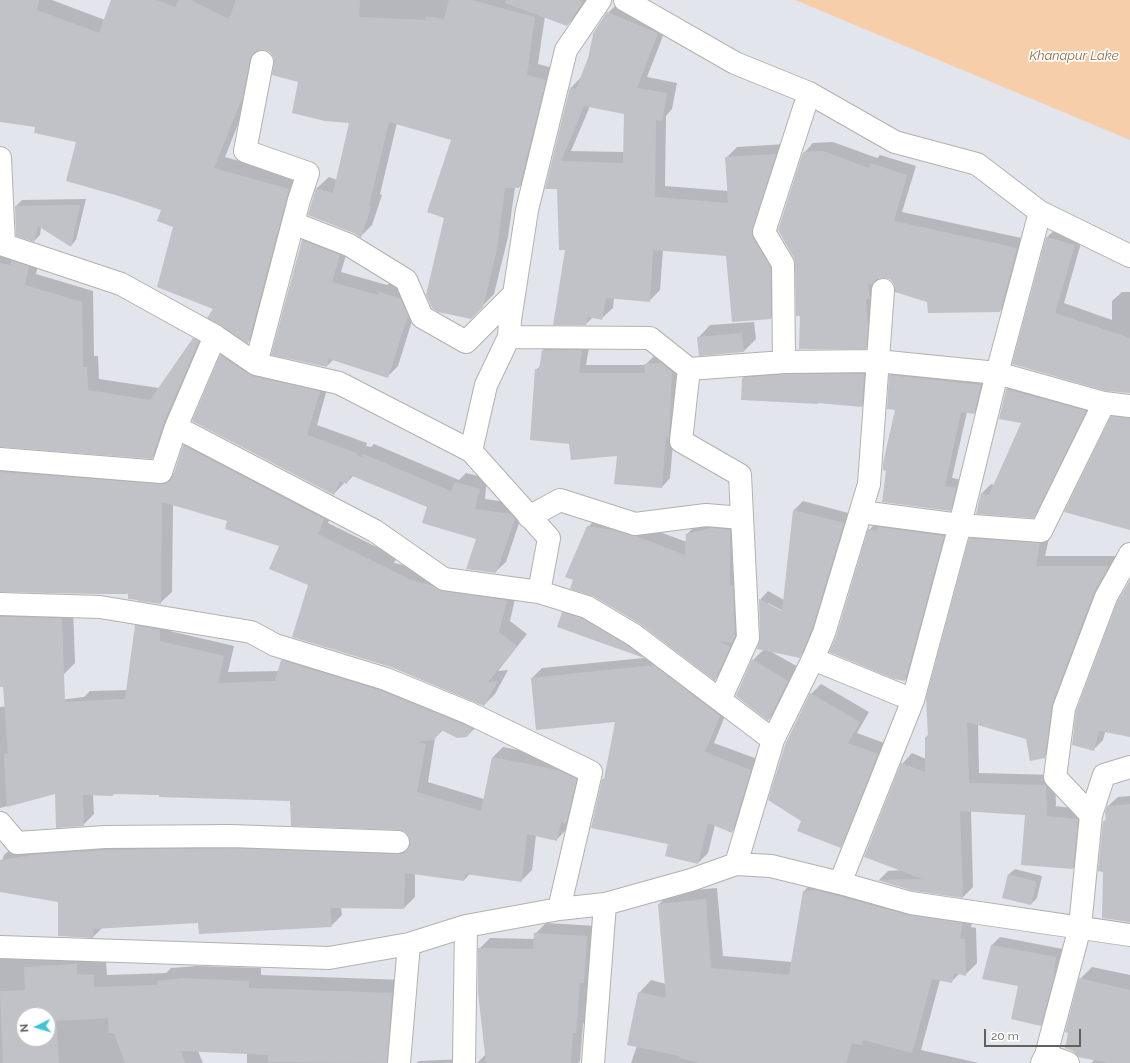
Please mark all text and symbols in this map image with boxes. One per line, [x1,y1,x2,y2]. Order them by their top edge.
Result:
water label: Khanapur Lake [1029,48,1119,64]
north arrow [16,1007,56,1047]
scale bar [986,1021,1083,1047]
text: N [18,1023,31,1033]
text: 20 m [991,1029,1019,1043]

